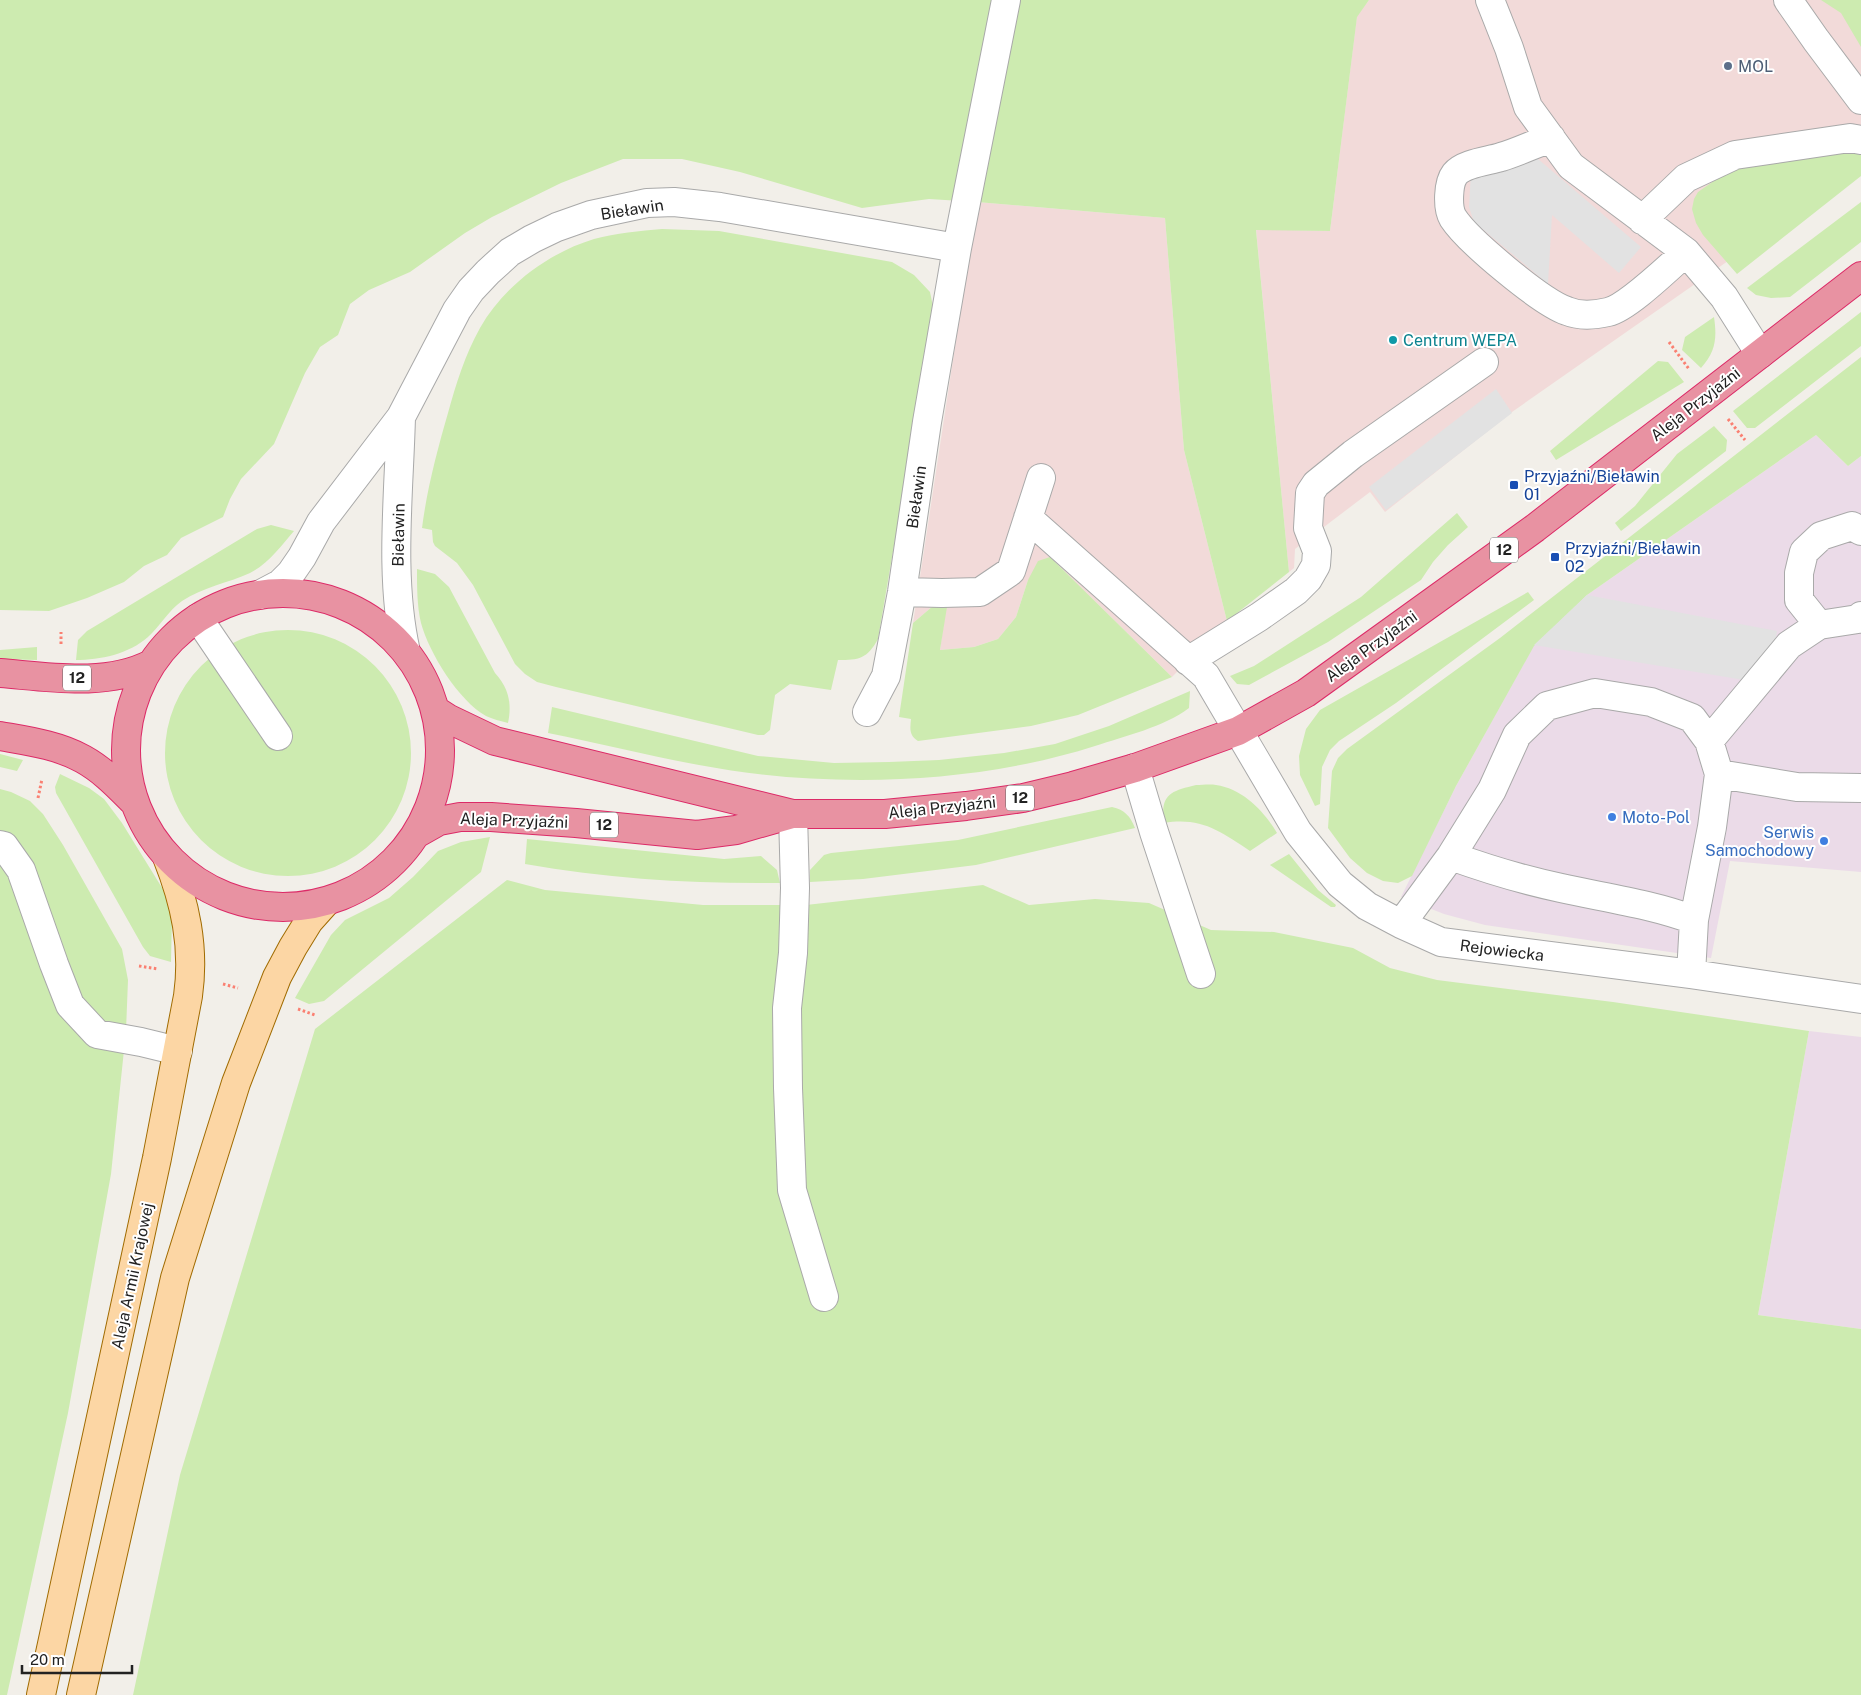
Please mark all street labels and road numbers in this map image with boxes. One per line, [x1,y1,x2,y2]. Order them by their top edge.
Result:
street label: Bieławin [599,195,665,224]
street label: Aleja Przyjaźni [1647,364,1744,445]
street label: Bieławin [903,464,930,530]
street label: Bieławin [388,503,409,567]
road number: 12 [1490,538,1518,562]
street label: Aleja Przyjaźni [1322,607,1421,686]
road number: 12 [63,666,91,690]
road number: 12 [1006,786,1034,810]
street label: Aleja Przyjaźni [887,792,997,823]
street label: Aleja Przyjaźni [459,809,568,832]
road number: 12 [590,812,618,838]
street label: Rejowiecka [1459,936,1545,965]
street label: Aleja Armii Krajowej [108,1201,157,1351]

